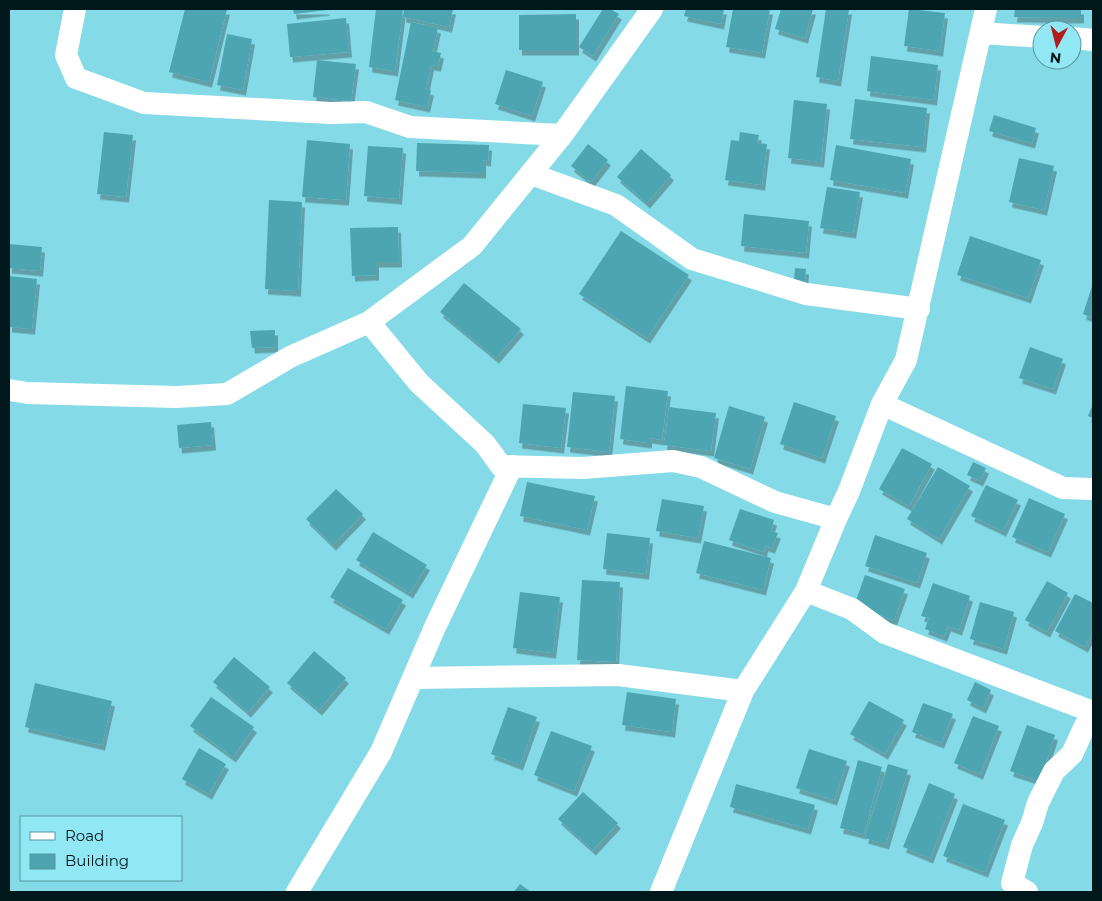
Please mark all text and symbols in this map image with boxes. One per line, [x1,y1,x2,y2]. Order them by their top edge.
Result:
north arrow [1032,20,1082,70]
text: N [1049,48,1062,68]
legend [20,816,182,881]
text: Road [65,826,104,845]
text: Building [65,851,129,870]

